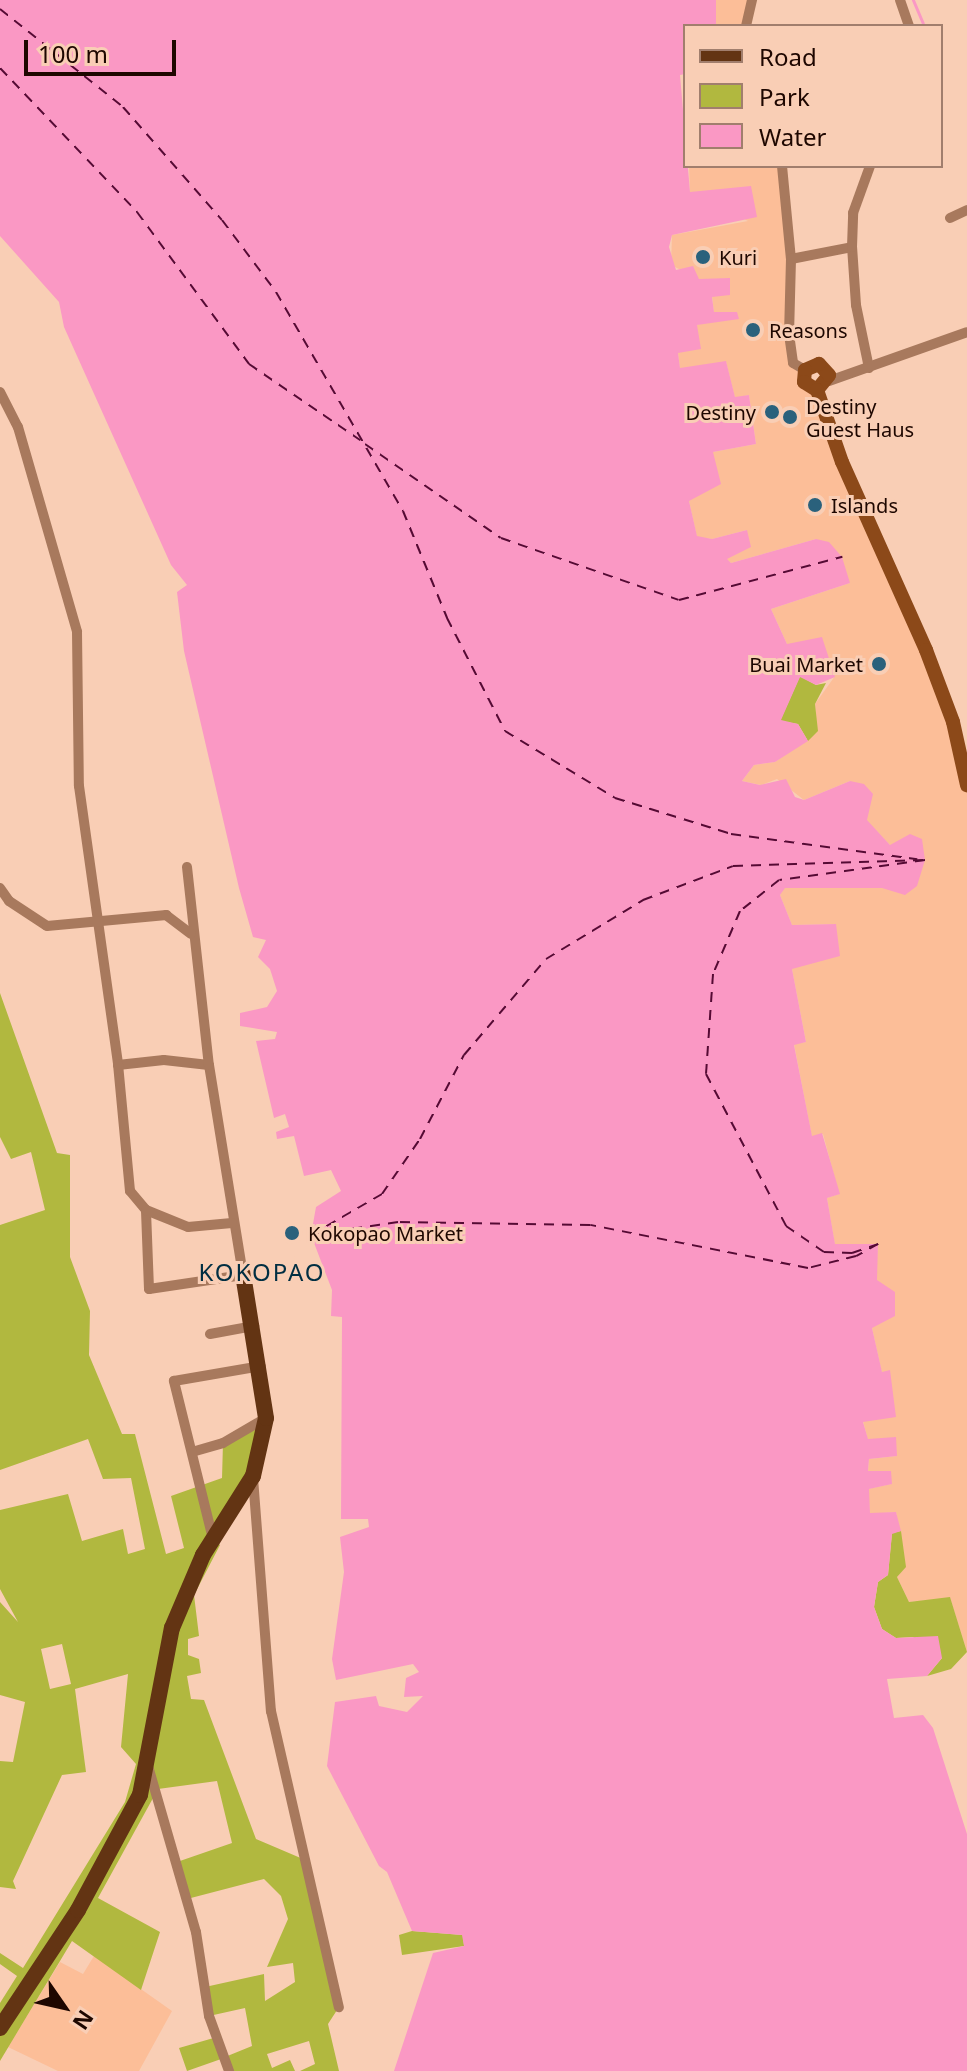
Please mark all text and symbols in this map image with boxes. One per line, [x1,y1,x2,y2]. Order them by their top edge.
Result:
scale bar [28,24,180,74]
legend [683,24,943,168]
text: 100 m [38,37,108,70]
text: Road [759,40,817,73]
text: Park [759,80,810,113]
text: Water [759,120,826,153]
place label: Kuri [719,245,757,269]
marker: Kuri [694,248,712,266]
place label: Reasons [769,318,848,342]
marker: Reasons [744,321,762,339]
place label: Destiny Guest Haus [806,394,914,441]
place label: Destiny [686,400,756,424]
marker: Destiny [763,403,781,421]
marker: Destiny Guest Haus [781,408,799,426]
place label: Islands [831,493,898,517]
marker: Islands [806,496,824,514]
place label: Buai Market [749,652,863,676]
marker: Buai Market [870,655,888,673]
place label: Kokopao Market [308,1221,463,1245]
marker: Kokopao Market [283,1224,301,1242]
district label: KOKOPAO [198,1258,326,1286]
north arrow [24,1967,104,2047]
text: N [66,2005,101,2036]

